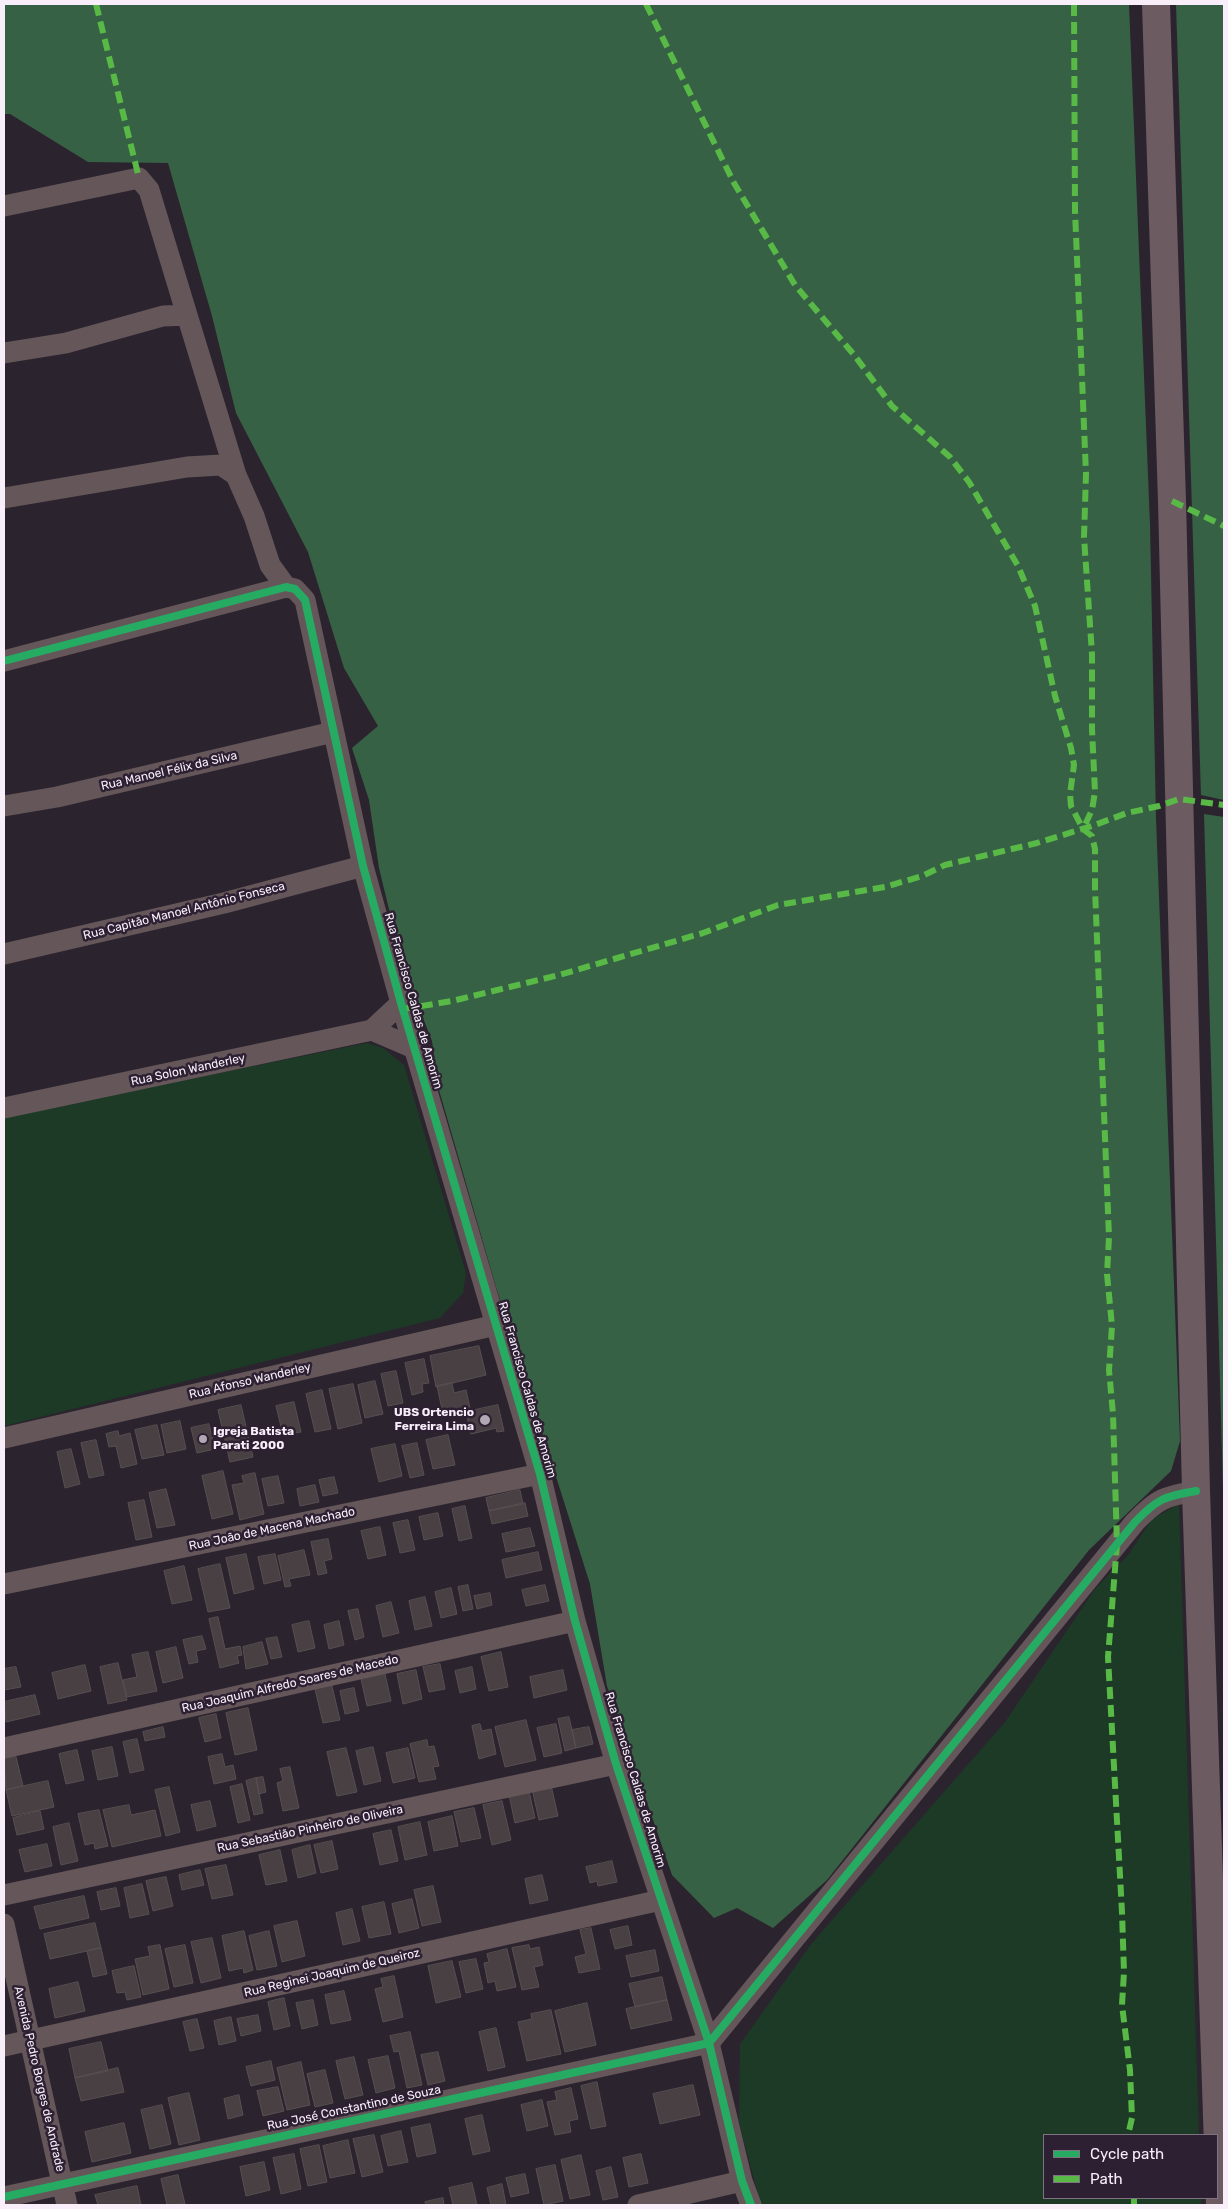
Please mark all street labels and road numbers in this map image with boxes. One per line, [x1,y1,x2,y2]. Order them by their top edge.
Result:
street label: Rua Manoel Félix da Silva [99,748,239,794]
street label: Rua Capitão Manoel Antônio Fonseca [82,879,286,943]
street label: Rua Francisco Caldas de Amorim [381,911,445,1091]
street label: Rua Solon Wanderley [129,1051,247,1089]
street label: Rua Francisco Caldas de Amorim [495,1300,559,1480]
street label: Rua Afonso Wanderley [188,1360,312,1402]
street label: Rua João de Macena Machado [188,1504,356,1554]
street label: Rua Joaquim Alfredo Soares de Macedo [180,1652,400,1716]
street label: Rua Francisco Caldas de Amorim [601,1690,669,1870]
street label: Rua Sebastião Pinheiro de Oliveira [216,1802,404,1856]
street label: Rua Reginei Joaquim de Queiroz [243,1946,421,2000]
street label: Avenida Pedro Borges de Andrade [11,1985,67,2173]
street label: Rua José Constantino de Souza [266,2083,442,2133]

